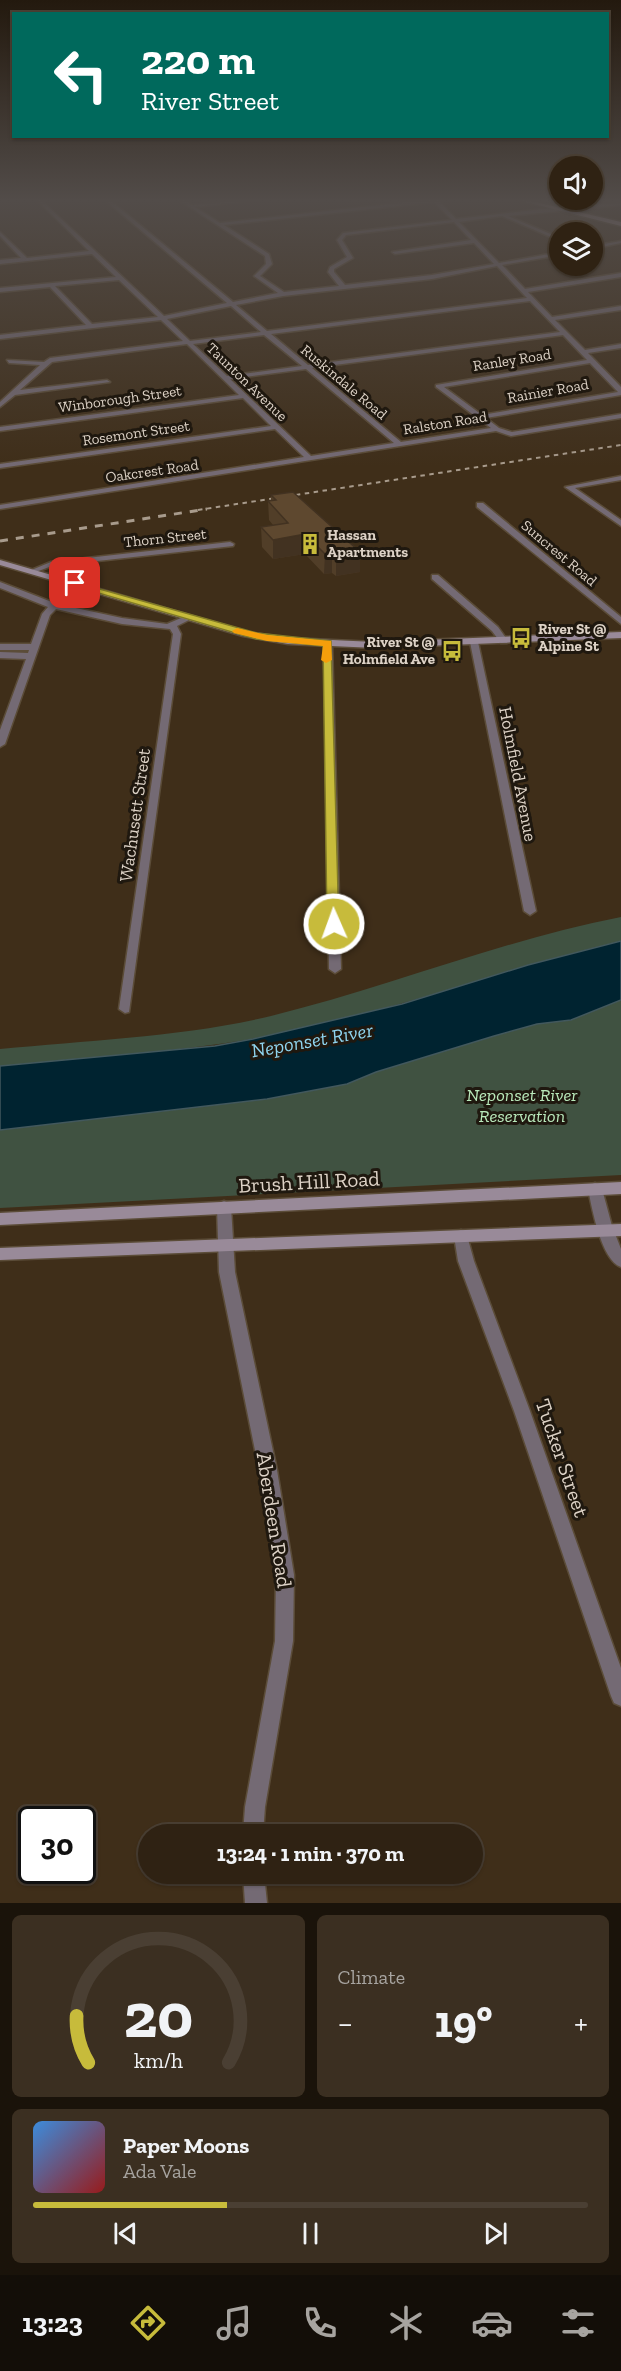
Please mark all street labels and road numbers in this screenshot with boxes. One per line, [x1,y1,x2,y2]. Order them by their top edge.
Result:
street label: Taunton Avenue [203,339,291,425]
street label: Ruskindale Road [297,341,391,424]
street label: Ranley Road [472,345,553,375]
street label: Rainier Road [506,375,591,407]
street label: Winborough Street [57,381,183,417]
street label: Ralston Road [402,407,489,439]
street label: Rosemont Street [81,417,191,449]
street label: Oakcrest Road [104,455,200,486]
street label: Suncrest Road [518,516,601,590]
street label: Thorn Street [123,525,208,551]
street label: Holmfield Avenue [494,705,542,843]
street label: Wachusett Street [115,747,155,883]
street label: Brush Hill Road [238,1165,381,1198]
street label: Tucker Street [531,1395,594,1520]
street label: Aberdeen Road [251,1450,298,1590]

